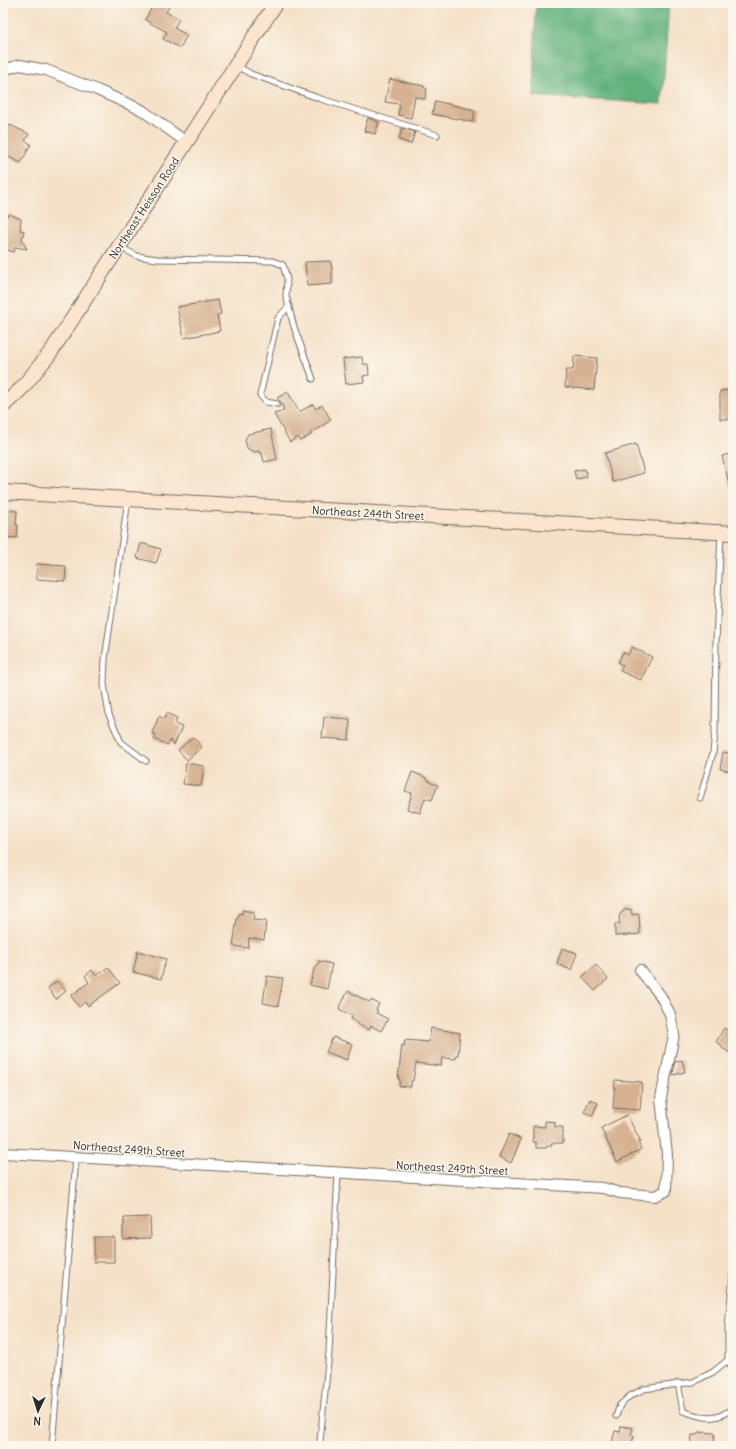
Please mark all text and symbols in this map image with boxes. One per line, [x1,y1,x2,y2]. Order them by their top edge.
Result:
street label: Northeast Heisson Road [106,154,183,262]
street label: Northeast 244th Street [312,503,425,523]
street label: Northeast 249th Street [72,1138,186,1160]
street label: Northeast 249th Street [396,1158,509,1178]
north arrow [18,1391,58,1431]
text: N [33,1414,42,1428]

